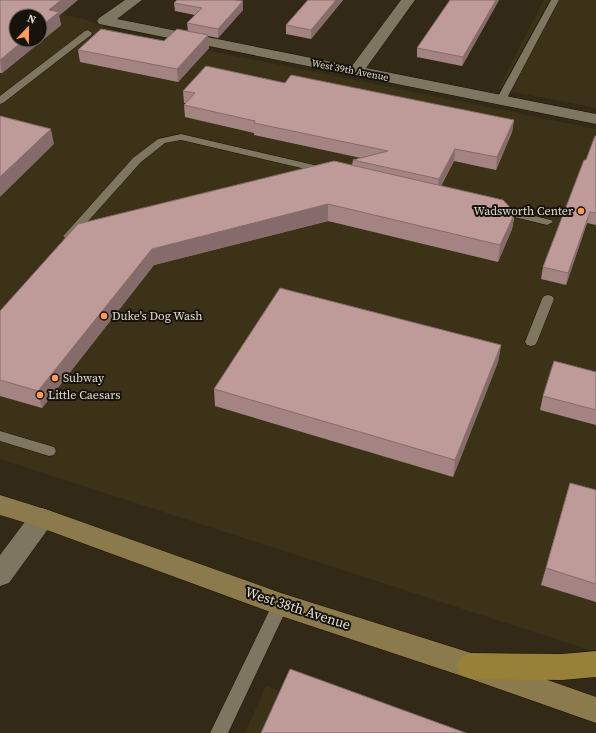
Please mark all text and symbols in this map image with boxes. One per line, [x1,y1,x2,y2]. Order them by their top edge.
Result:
north arrow [8,8,48,48]
text: N [25,11,38,28]
street label: West 39th Avenue [310,56,390,84]
place label: Wadsworth Center [473,203,573,219]
marker: Wadsworth Center [576,206,586,216]
place label: Duke's Dog Wash [112,308,202,324]
marker: Duke's Dog Wash [99,311,109,321]
place label: Subway [63,370,105,386]
marker: Subway [50,373,60,383]
place label: Little Caesars [48,387,120,403]
marker: Little Caesars [35,390,45,400]
street label: West 38th Avenue [243,582,353,634]

